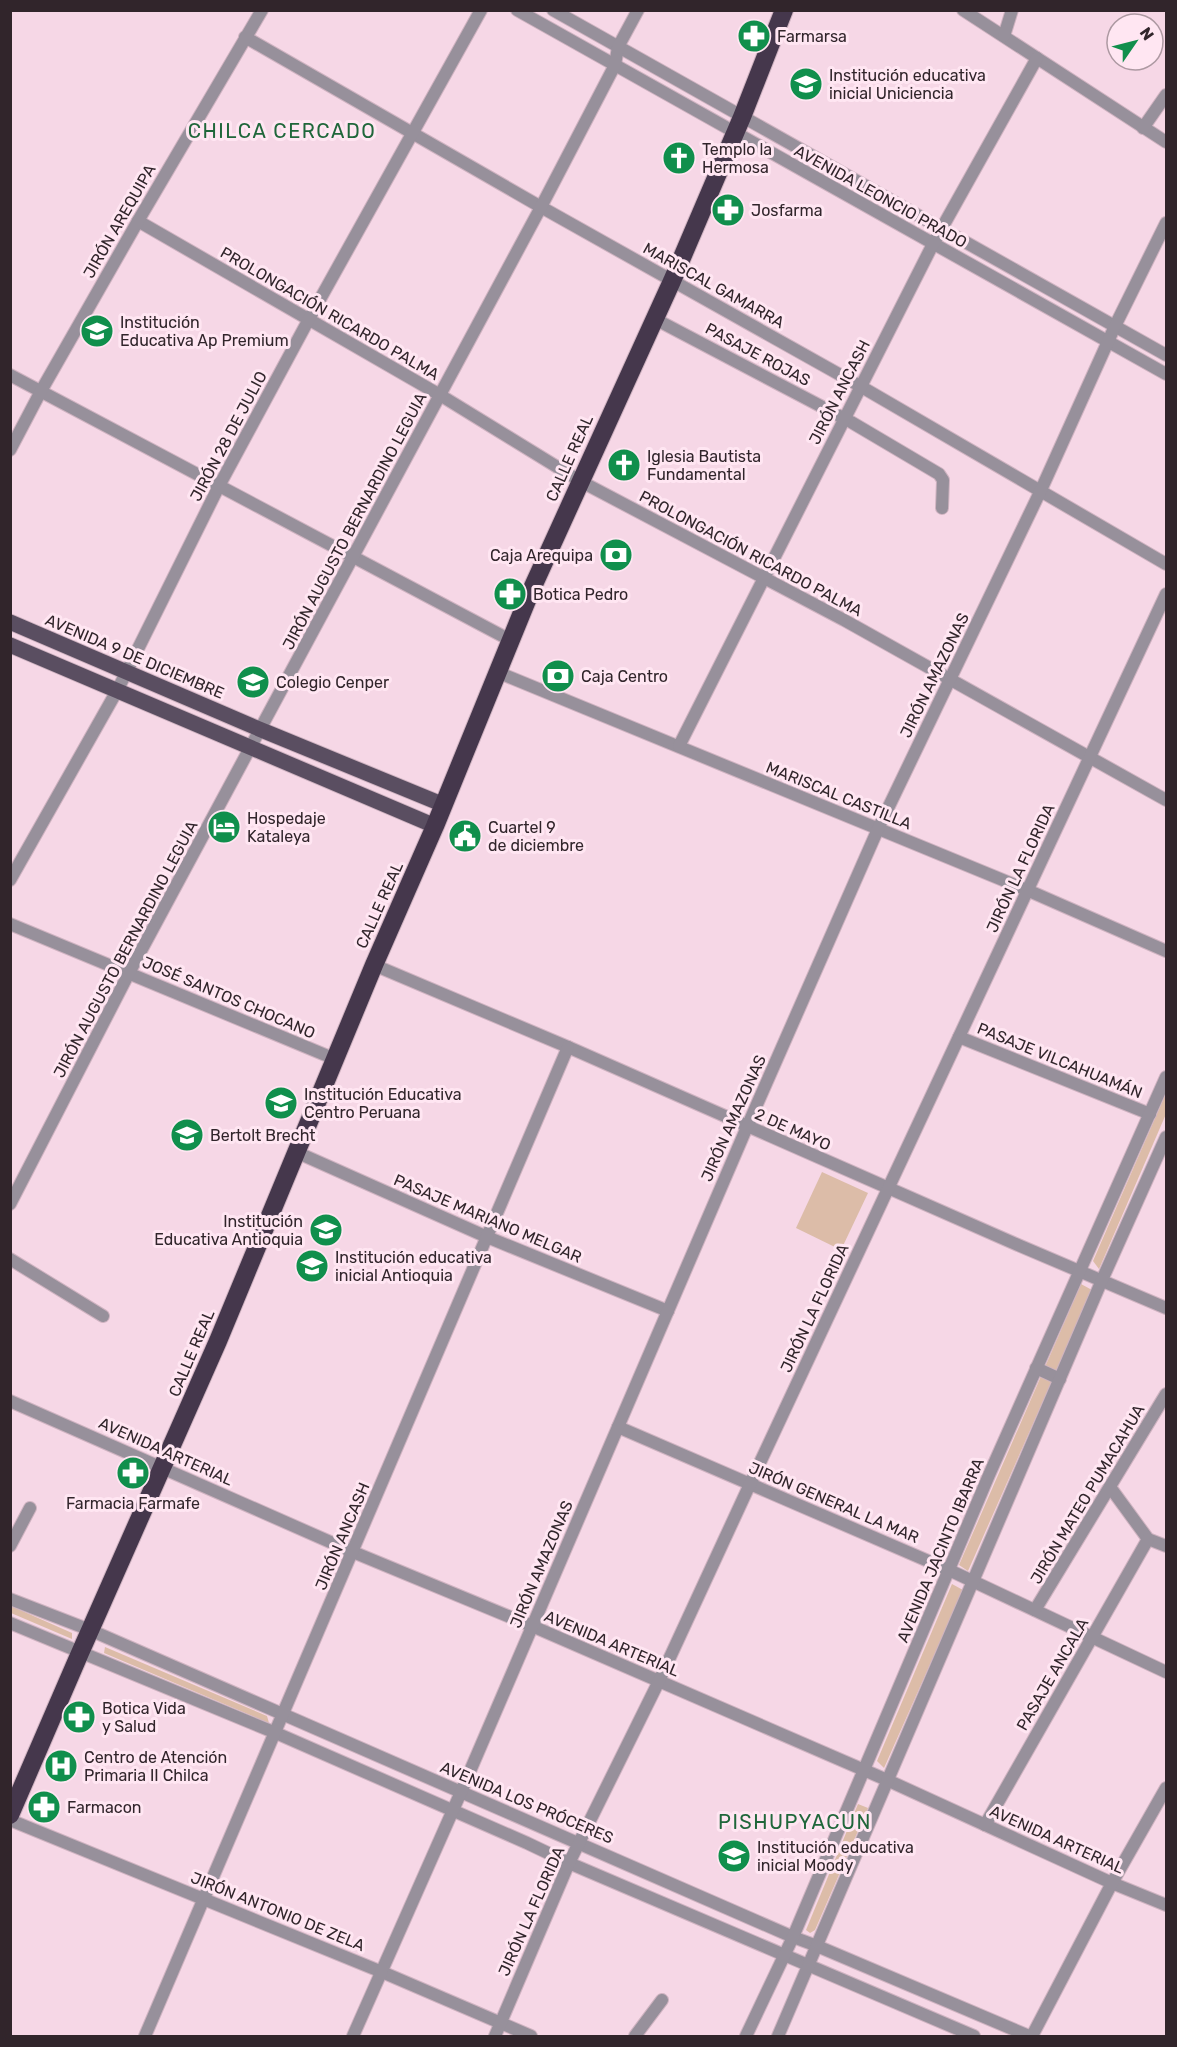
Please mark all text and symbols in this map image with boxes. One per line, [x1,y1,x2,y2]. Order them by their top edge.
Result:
north arrow [1105,12,1165,72]
pharmacy icon: Farmarsa [736,18,772,54]
text: N [1136,24,1158,44]
place label: Farmarsa [777,27,847,46]
school or university icon: Institución educativa inicial Uniciencia [788,66,824,102]
place label: Institución educativa inicial Uniciencia [829,66,986,103]
district label: CHILCA CERCADO [188,119,376,143]
church icon: Templo la Hermosa [661,140,697,176]
place label: Templo la Hermosa [702,140,772,177]
street label: AVENIDA LEONCIO PRADO [791,141,970,252]
street label: JIRÓN AREQUIPA [78,160,160,281]
pharmacy icon: Josfarma [710,192,746,228]
place label: Josfarma [751,201,823,220]
street label: MARISCAL GAMARRA [640,239,788,332]
street label: PROLONGACIÓN RICARDO PALMA [217,242,443,384]
school or university icon: Institución Educativa Ap Premium [79,313,115,349]
place label: Institución Educativa Ap Premium [120,313,289,350]
street label: PASAJE ROJAS [702,319,813,390]
street label: JIRÓN ANCASH [804,336,874,448]
street label: JIRÓN 28 DE JULIO [185,367,271,505]
street label: JIRÓN AUGUSTO BERNARDINO LEGUIA [278,389,431,653]
street label: CALLE REAL [542,412,597,504]
church icon: Iglesia Bautista Fundamental [606,447,642,483]
place label: Iglesia Bautista Fundamental [647,447,761,484]
street label: PROLONGACIÓN RICARDO PALMA [636,486,866,621]
bank icon: Caja Arequipa [598,537,634,573]
place label: Caja Arequipa [490,546,593,565]
pharmacy icon: Botica Pedro [492,576,528,612]
place label: Botica Pedro [533,585,628,604]
street label: JIRÓN AMAZONAS [895,609,973,741]
street label: AVENIDA 9 DE DICIEMBRE [43,610,227,703]
bank icon: Caja Centro [540,658,576,694]
school or university icon: Colegio Cenper [235,664,271,700]
place label: Caja Centro [581,667,668,686]
place label: Colegio Cenper [276,673,389,692]
street label: MARISCAL CASTILLA [763,758,915,833]
street label: JIRÓN LA FLORIDA [981,800,1059,935]
hotel icon: Hospedaje Kataleya [206,809,242,845]
place label: Hospedaje Kataleya [247,809,326,846]
street label: JIRÓN AUGUSTO BERNARDINO LEGUIA [49,817,202,1081]
public building icon: Cuartel 9 de diciembre [447,818,483,854]
place label: Cuartel 9 de diciembre [488,818,584,855]
street label: CALLE REAL [352,859,407,951]
street label: JOSÉ SANTOS CHOCANO [139,952,318,1043]
street label: PASAJE VILCAHUAMÁN [974,1019,1145,1102]
street label: JIRÓN AMAZONAS [696,1052,770,1184]
school or university icon: Institución Educativa Centro Peruana [263,1085,299,1121]
place label: Institución Educativa Centro Peruana [304,1085,462,1122]
street label: 2 DE MAYO [752,1104,834,1155]
school or university icon: Bertolt Brecht [169,1117,205,1153]
place label: Bertolt Brecht [210,1126,316,1145]
street label: PASAJE MARIANO MELGAR [391,1170,585,1267]
place label: Institución Educativa Antioquia [154,1212,303,1249]
school or university icon: Institución Educativa Antioquia [308,1212,344,1248]
street label: JIRÓN LA FLORIDA [775,1240,853,1375]
school or university icon: Institución educativa inicial Antioquia [294,1248,330,1284]
place label: Institución educativa inicial Antioquia [335,1248,492,1285]
street label: CALLE REAL [165,1307,218,1400]
street label: JIRÓN MATEO PUMACAHUA [1025,1400,1149,1587]
street label: AVENIDA ARTERIAL [96,1413,236,1490]
pharmacy icon: Farmacia Farmafe [115,1455,151,1491]
street label: AVENIDA JACINTO IBARRA [893,1455,988,1645]
street label: JIRÓN GENERAL LA MAR [746,1457,922,1547]
street label: JIRÓN ANCASH [310,1479,374,1593]
place label: Farmacia Farmafe [66,1494,200,1513]
street label: JIRÓN AMAZONAS [505,1497,577,1631]
street label: AVENIDA ARTERIAL [541,1606,682,1680]
street label: PASAJE ANCALA [1013,1614,1092,1734]
pharmacy icon: Botica Vida y Salud [61,1699,97,1735]
place label: Botica Vida y Salud [102,1699,186,1736]
hospital icon: Centro de Atención Primaria II Chilca [43,1748,79,1784]
place label: Centro de Atención Primaria II Chilca [84,1748,227,1785]
street label: AVENIDA LOS PRÓCERES [437,1756,617,1848]
pharmacy icon: Farmacon [26,1789,62,1825]
place label: Farmacon [67,1798,142,1817]
street label: AVENIDA ARTERIAL [987,1801,1127,1878]
district label: PISHUPYACUN [718,1810,872,1834]
school or university icon: Institución educativa inicial Moody [716,1838,752,1874]
place label: Institución educativa inicial Moody [757,1838,914,1875]
street label: JIRÓN LA FLORIDA [493,1843,569,1979]
street label: JIRÓN ANTONIO DE ZELA [188,1867,368,1955]

